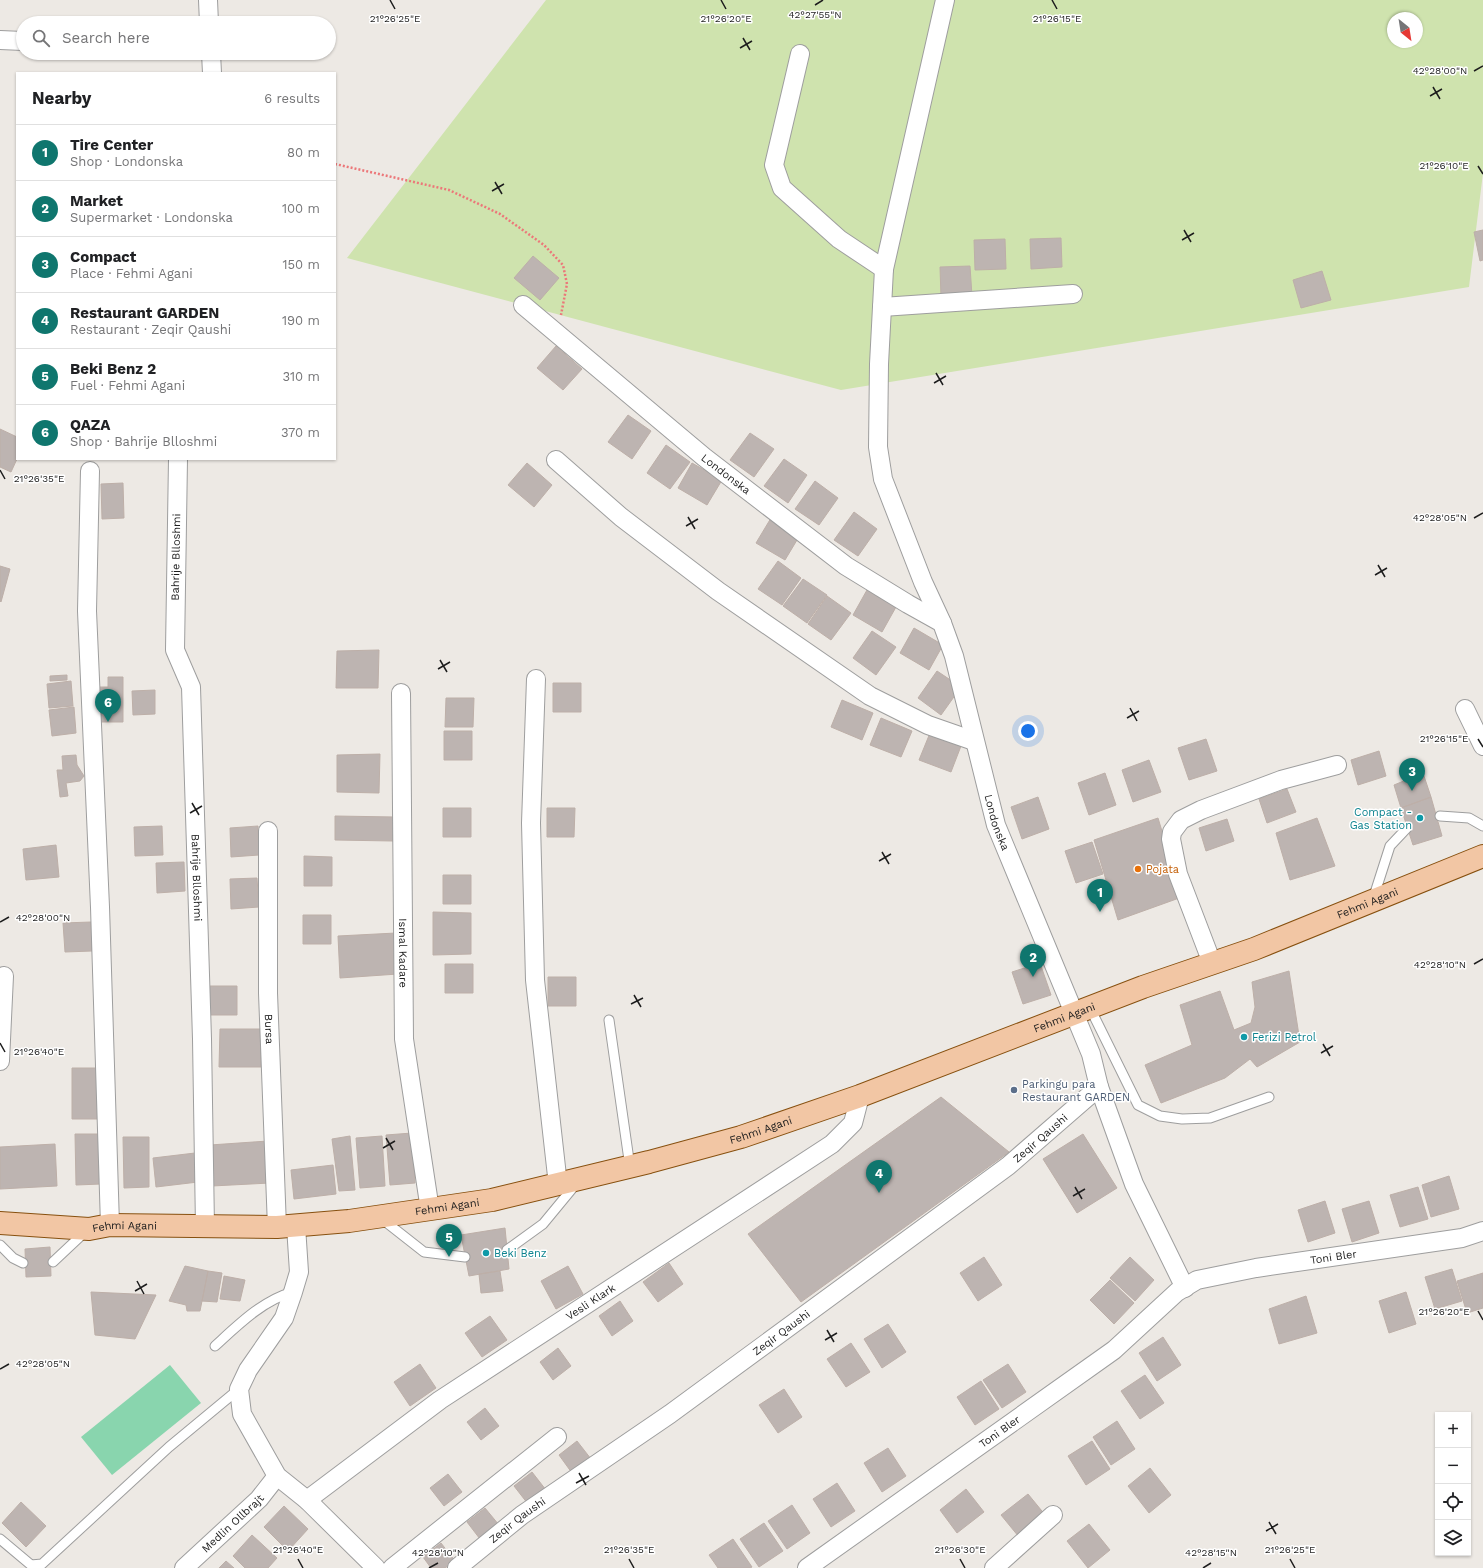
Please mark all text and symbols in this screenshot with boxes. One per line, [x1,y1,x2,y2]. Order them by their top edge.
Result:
text: 42°27'55"N [788,9,842,20]
north arrow [1387,12,1423,48]
text: 21°26'25"E [370,13,420,24]
text: 21°26'20"E [700,13,752,24]
text: 21°26'15"E [1033,13,1081,24]
search box [16,16,336,60]
icon: search [30,27,52,49]
text: Search here [62,29,150,47]
text: 42°28'00"N [1413,65,1467,76]
text: Nearby [32,88,91,108]
text: 6 results [264,91,320,106]
text: Tire Center [70,136,153,154]
text: 1 [42,145,48,160]
text: 80 m [287,145,320,160]
text: Shop · Londonska [70,154,183,169]
text: 21°26'10"E [1419,160,1469,171]
text: Market [70,192,123,210]
text: 2 [41,201,49,216]
text: 100 m [282,201,320,216]
text: Supermarket · Londonska [70,210,233,225]
text: Compact [70,248,136,266]
text: 3 [41,257,49,272]
text: 150 m [282,257,320,272]
text: Place · Fehmi Agani [70,266,193,281]
text: Restaurant GARDEN [70,304,219,322]
text: 4 [41,313,49,328]
text: 190 m [282,313,320,328]
text: Restaurant · Zeqir Qaushi [70,322,231,337]
text: Beki Benz 2 [70,360,156,378]
text: 5 [41,369,49,384]
text: 310 m [282,369,320,384]
text: Fuel · Fehmi Agani [70,378,185,393]
text: QAZA [70,416,111,434]
text: 6 [41,425,49,440]
text: 370 m [281,425,320,440]
text: Shop · Bahrije Blloshmi [70,434,217,449]
street label: Londonska [699,451,753,497]
text: 21°26'35"E [14,473,64,484]
text: 42°28'05"N [1413,512,1467,523]
street label: Bahrije Blloshmi [169,513,183,601]
pin: 6 [95,689,121,722]
your location [1018,721,1038,741]
text: 21°26'15"E [1420,733,1468,744]
pin: 3 [1399,758,1425,791]
street label: Londonska [982,793,1012,852]
place label: Compact - Gas Station [1350,806,1412,832]
marker: Compact - Gas Station [1415,813,1425,823]
street label: Bahrije Blloshmi [189,834,205,921]
place label: Pojata [1146,863,1179,876]
marker: Pojata [1133,864,1143,874]
pin: 1 [1087,879,1113,912]
street label: Fehmi Agani [1335,885,1400,921]
text: 42°28'00"N [16,912,70,923]
street label: Ismal Kadare [396,918,410,988]
pin: 2 [1020,944,1046,977]
text: 42°28'10"N [1414,959,1466,970]
street label: Fehmi Agani [1032,1000,1097,1035]
street label: Bursa [262,1014,276,1044]
place label: Ferizi Petrol [1252,1031,1317,1044]
marker: Ferizi Petrol [1239,1032,1249,1042]
text: 21°26'40"E [14,1046,64,1057]
place label: Parkingu para Restaurant GARDEN [1022,1078,1130,1104]
marker: Parkingu para Restaurant GARDEN [1009,1085,1019,1095]
street label: Zeqir Qaushi [1010,1111,1070,1165]
street label: Fehmi Agani [728,1113,794,1146]
pin: 4 [866,1160,892,1193]
street label: Fehmi Agani [414,1195,480,1218]
street label: Fehmi Agani [91,1218,157,1235]
pin: 5 [436,1224,462,1257]
place label: Beki Benz [494,1247,547,1260]
street label: Toni Bler [1309,1247,1358,1267]
marker: Beki Benz [481,1248,491,1258]
street label: Vesli Klark [563,1281,618,1323]
text: 21°26'20"E [1418,1306,1470,1317]
street label: Zeqir Qaushi [750,1307,812,1358]
text: 42°28'05"N [16,1358,70,1369]
street label: Toni Bler [977,1412,1023,1450]
map controls [1435,1412,1471,1556]
button: + [1435,1412,1471,1448]
button: − [1435,1448,1471,1484]
button: locate [1435,1484,1471,1520]
street label: Medlin Ollbrajt [199,1492,267,1555]
street label: Zeqir Qaushi [486,1494,548,1546]
button: layers [1435,1520,1471,1556]
text: 21°26'40"E [273,1544,323,1555]
text: 21°26'35"E [604,1544,654,1555]
text: 21°26'30"E [934,1544,986,1555]
text: 21°26'25"E [1265,1544,1315,1555]
text: 42°28'10"N [412,1547,464,1558]
text: 42°28'15"N [1185,1547,1237,1558]

